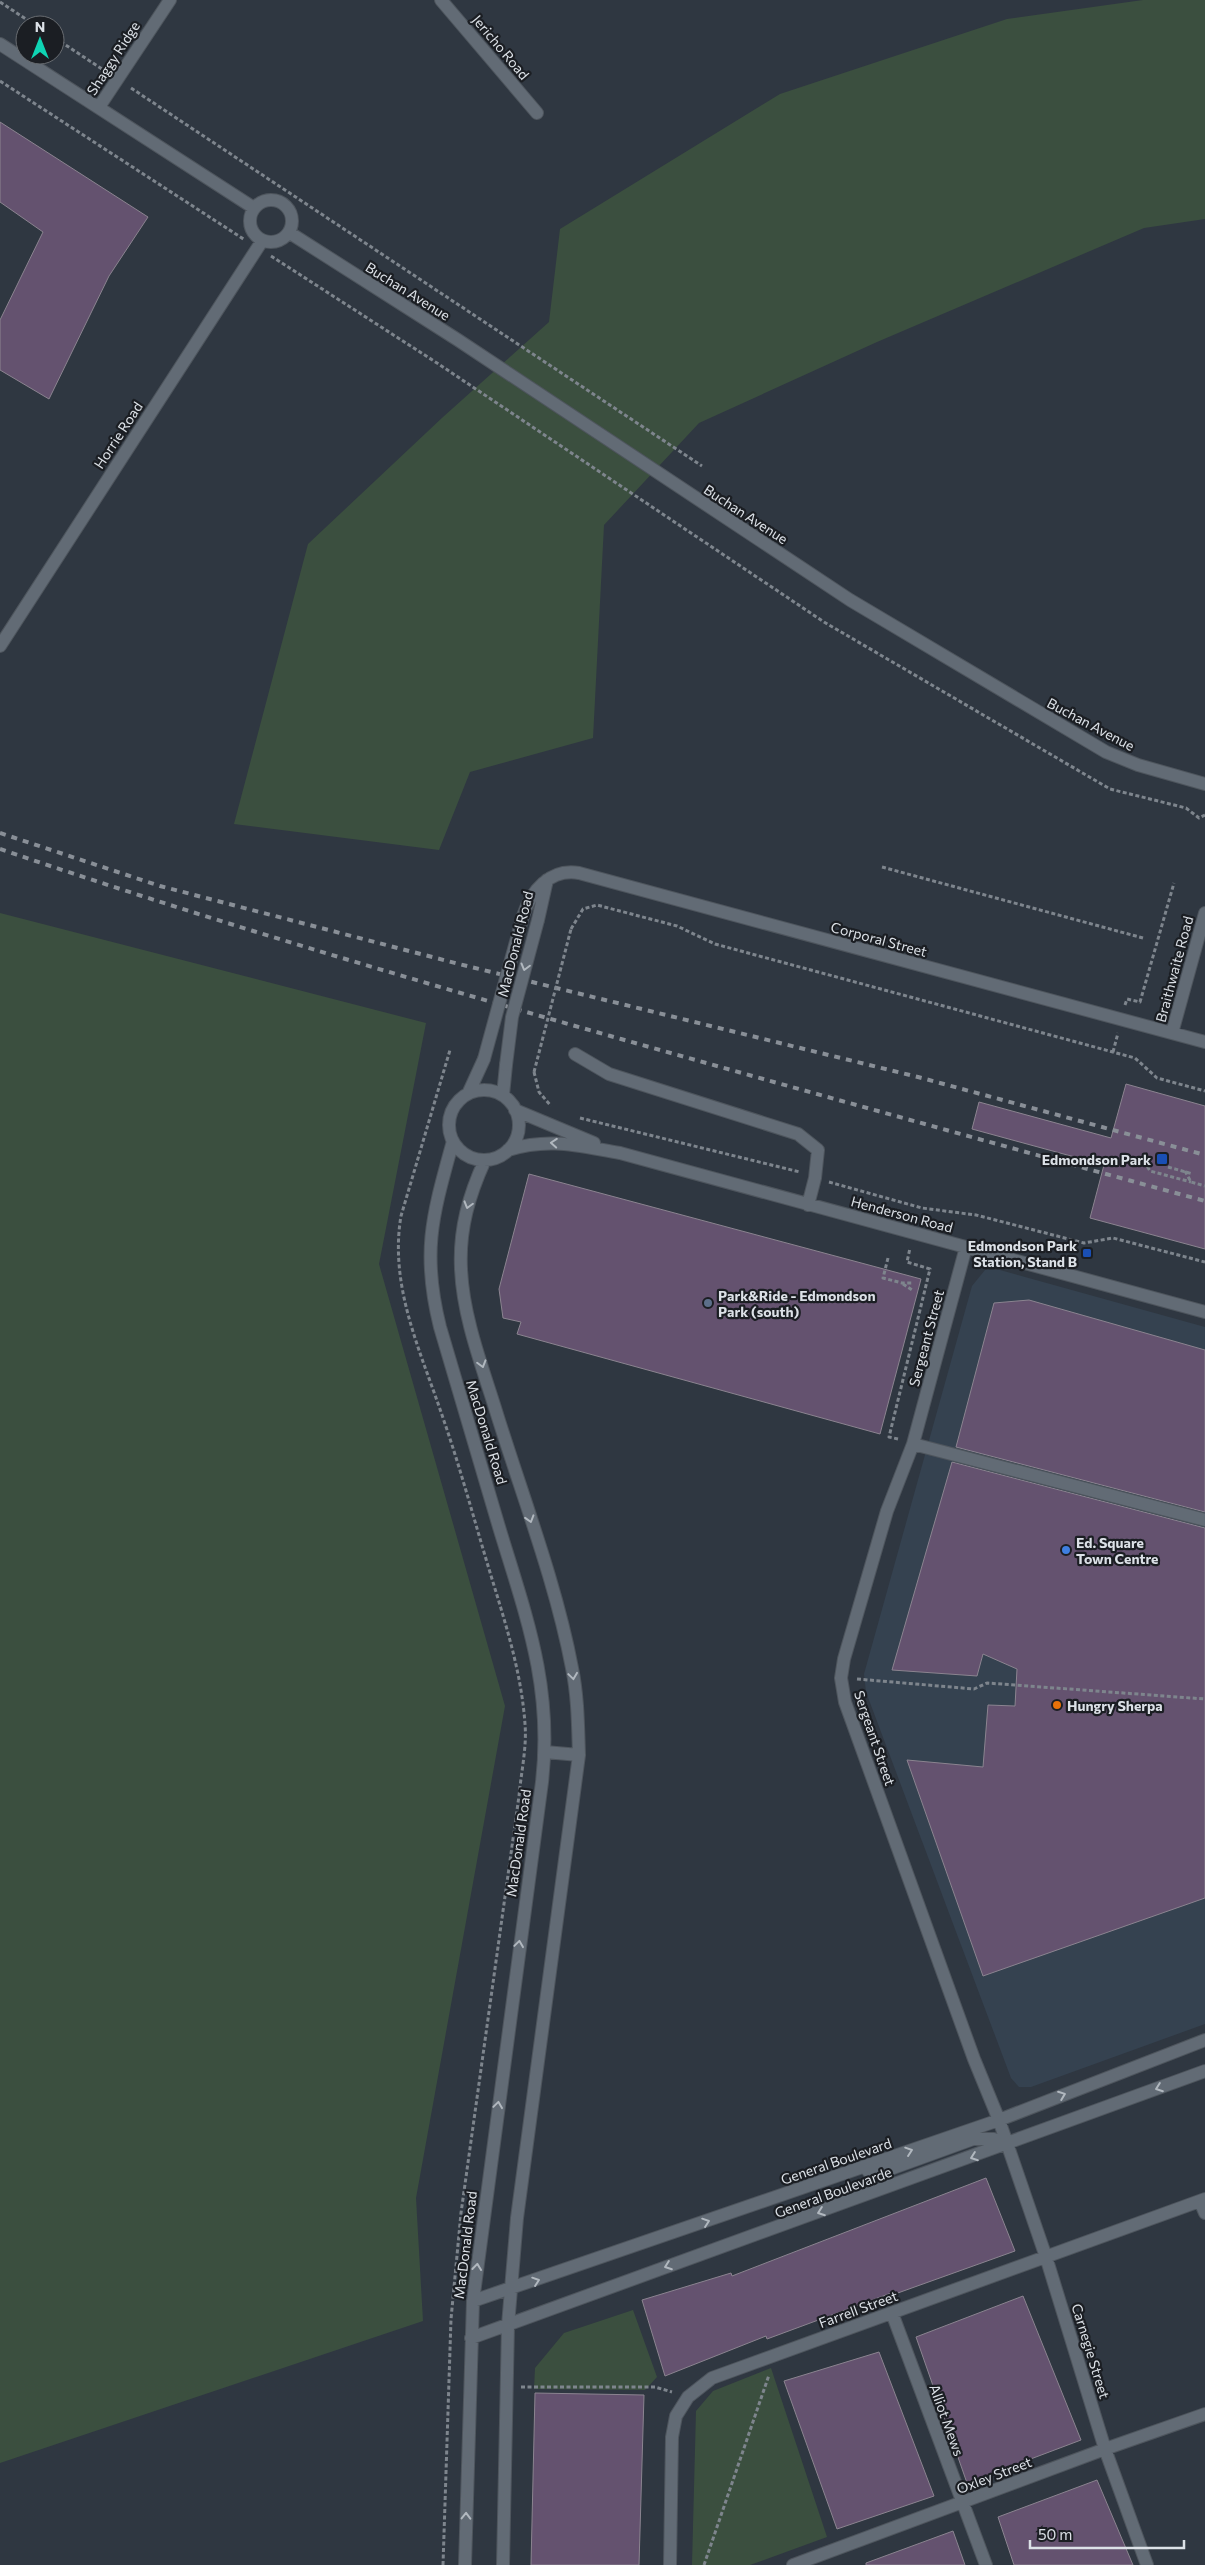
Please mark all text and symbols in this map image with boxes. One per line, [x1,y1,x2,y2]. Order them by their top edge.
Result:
street label: Jericho Road [469,11,533,83]
north arrow [15,15,65,65]
text: N [35,18,45,35]
street label: Shaggy Ridge [83,18,143,98]
street label: Buchan Avenue [363,258,453,324]
street label: Horrie Road [90,398,146,472]
street label: Buchan Avenue [701,481,791,547]
street label: Buchan Avenue [1044,694,1138,754]
street label: MacDonald Road [494,889,536,999]
street label: Braithwaite Road [1152,914,1196,1024]
street label: Corporal Street [829,918,929,960]
one-way arrow [520,963,531,972]
one-way arrow [550,1137,558,1148]
place label: Edmondson Park [1042,1151,1151,1168]
marker: Edmondson Park [1155,1152,1169,1166]
street label: Henderson Road [849,1192,955,1236]
one-way arrow [463,1200,473,1209]
place label: Edmondson Park Station, Stand B [968,1237,1077,1270]
marker: Edmondson Park Station, Stand B [1081,1247,1093,1259]
place label: Park&Ride - Edmondson Park (south) [718,1287,876,1320]
street label: Sergeant Street [905,1288,947,1388]
marker: Park&Ride - Edmondson Park (south) [702,1297,714,1309]
one-way arrow [477,1360,487,1368]
street label: MacDonald Road [463,1378,511,1486]
one-way arrow [524,1515,534,1523]
place label: Ed. Square Town Centre [1076,1534,1158,1567]
marker: Ed. Square Town Centre [1060,1544,1072,1556]
one-way arrow [567,1672,578,1680]
street label: Sergeant Street [851,1688,899,1788]
place label: Hungry Sherpa [1067,1697,1163,1714]
marker: Hungry Sherpa [1051,1699,1063,1711]
street label: MacDonald Road [502,1788,534,1898]
one-way arrow [514,1940,524,1949]
one-way arrow [1156,2082,1164,2092]
one-way arrow [1057,2091,1066,2102]
one-way arrow [492,2101,502,2110]
street label: General Boulevard [778,2134,894,2188]
one-way arrow [905,2147,913,2157]
one-way arrow [970,2151,979,2161]
street label: General Boulevarde [772,2163,894,2221]
street label: MacDonald Road [450,2190,480,2300]
one-way arrow [818,2206,826,2216]
one-way arrow [702,2218,710,2228]
one-way arrow [664,2260,673,2270]
one-way arrow [471,2262,482,2270]
one-way arrow [532,2277,540,2287]
street label: Farrell Street [816,2287,900,2331]
street label: Carnegie Street [1068,2301,1114,2401]
street label: Alliot Mews [926,2382,968,2458]
street label: Oxley Street [954,2453,1034,2497]
one-way arrow [461,2512,472,2520]
scale bar [1030,2518,1184,2550]
text: 50 m [1038,2525,1072,2543]

